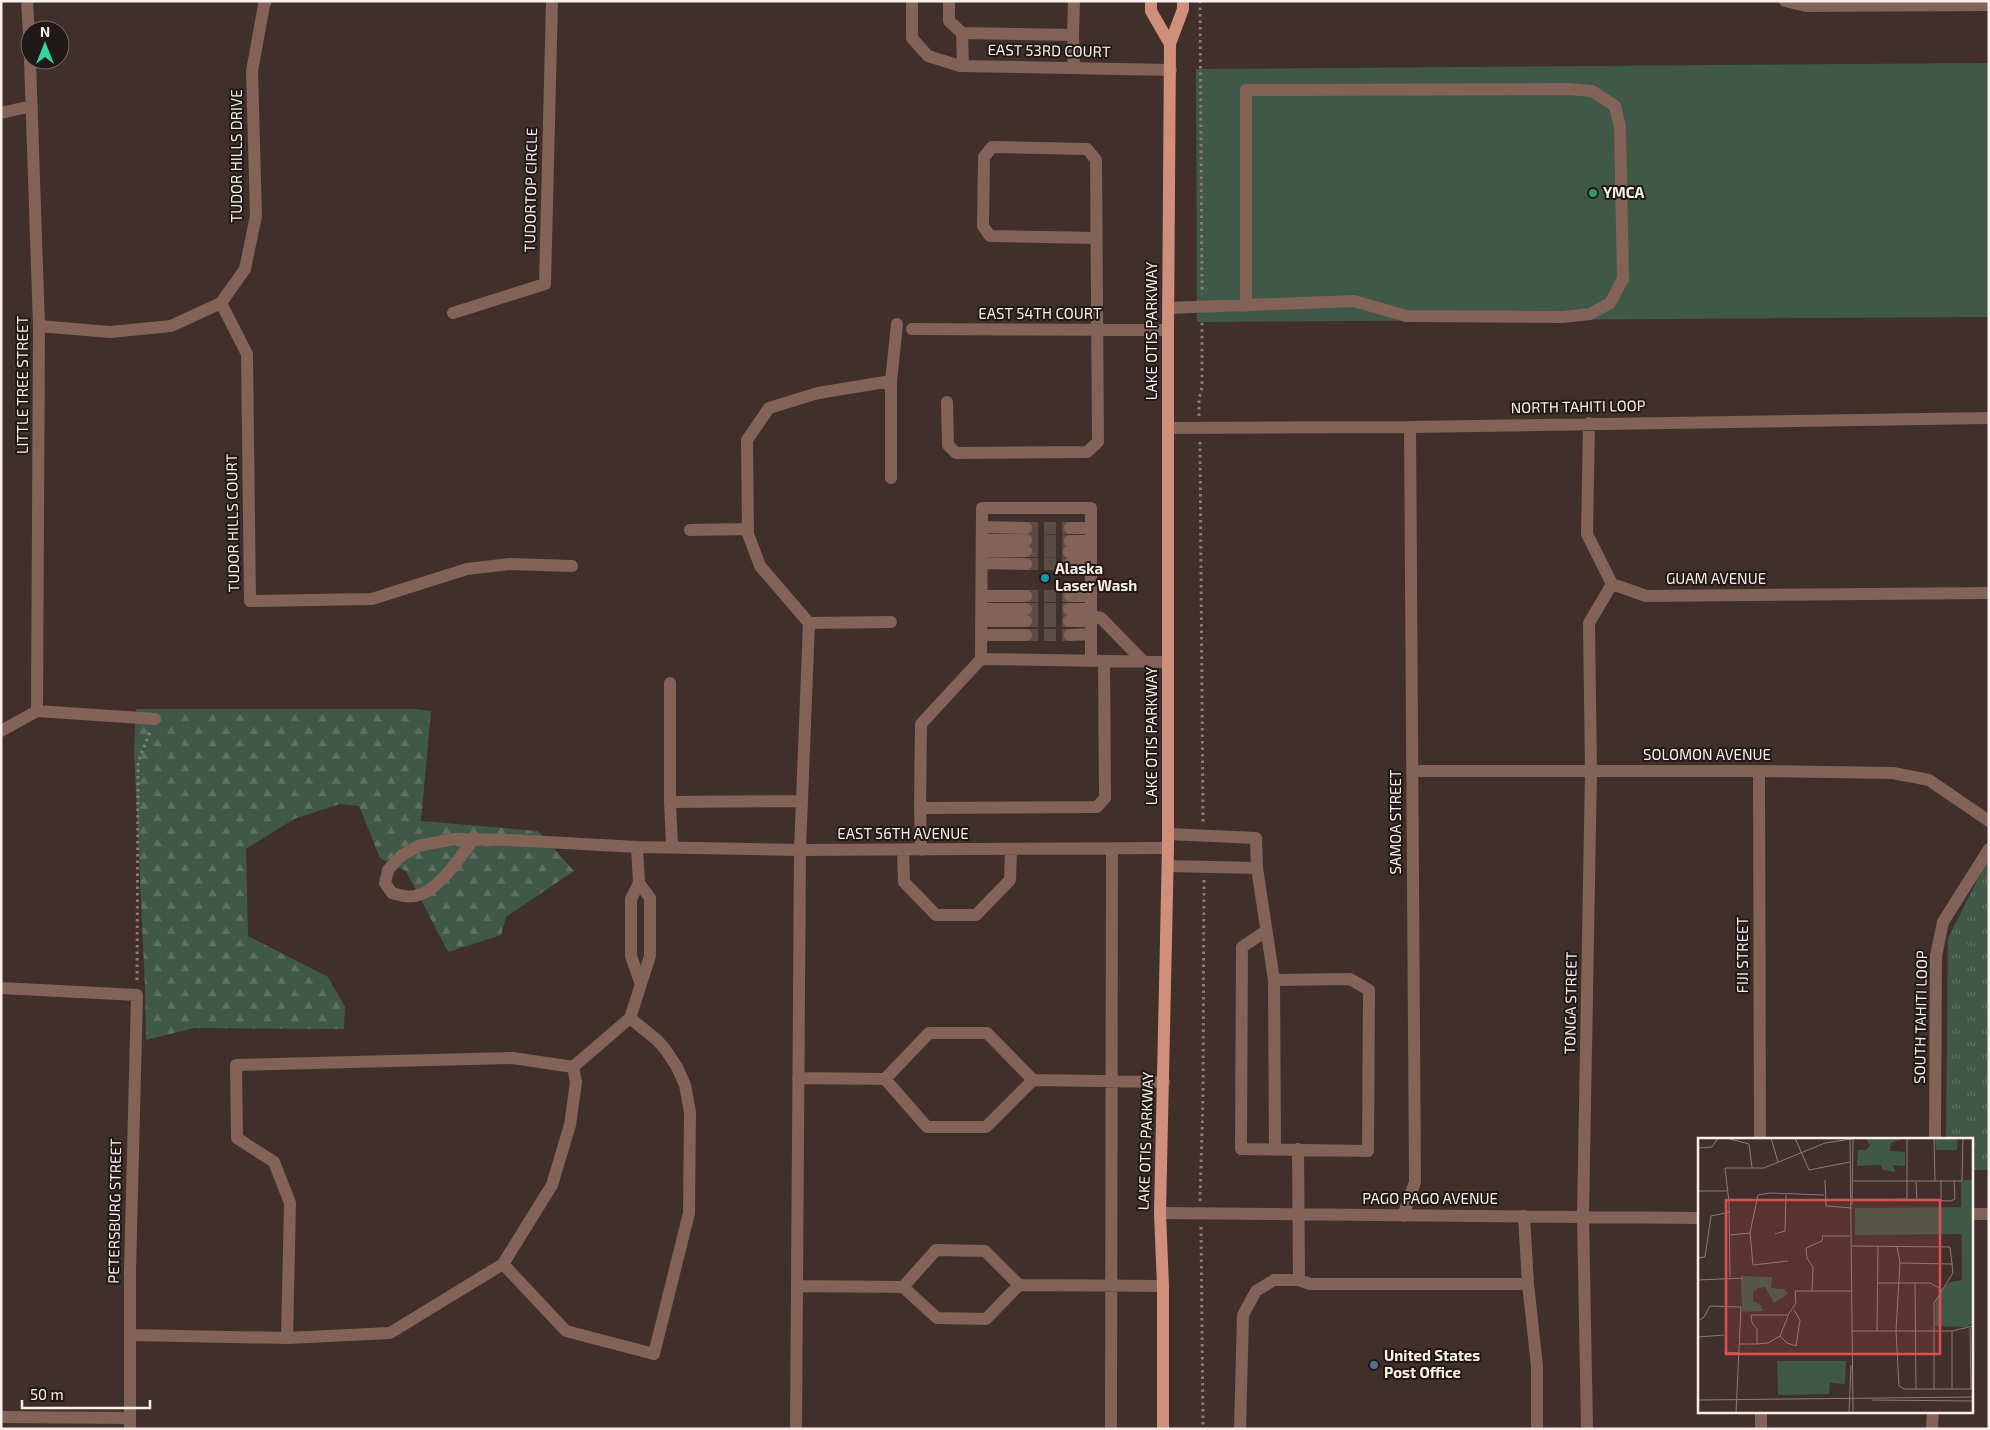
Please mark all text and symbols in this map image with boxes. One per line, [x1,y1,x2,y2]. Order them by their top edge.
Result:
north arrow [20,20,70,70]
text: N [40,23,50,40]
street label: EAST 53RD COURT [987,40,1111,60]
street label: TUDOR HILLS DRIVE [227,89,245,223]
street label: TUDORTOP CIRCLE [520,128,540,252]
place label: YMCA [1603,183,1645,201]
marker: YMCA [1587,187,1599,199]
street label: LAKE OTIS PARKWAY [1142,261,1160,400]
street label: EAST 54TH COURT [978,304,1102,322]
street label: LITTLE TREE STREET [13,316,31,454]
street label: NORTH TAHITI LOOP [1510,396,1646,416]
street label: TUDOR HILLS COURT [222,453,242,592]
place label: Alaska Laser Wash [1055,559,1137,594]
street label: GUAM AVENUE [1666,569,1766,587]
marker: Alaska Laser Wash [1039,572,1051,584]
street label: LAKE OTIS PARKWAY [1142,666,1160,805]
street label: SOLOMON AVENUE [1643,745,1771,763]
street label: SAMOA STREET [1386,769,1404,875]
street label: EAST 56TH AVENUE [837,824,969,842]
street label: FIJI STREET [1733,917,1751,993]
street label: SOUTH TAHITI LOOP [1910,950,1930,1084]
street label: TONGA STREET [1560,951,1580,1055]
street label: LAKE OTIS PARKWAY [1134,1071,1156,1210]
street label: PETERSBURG STREET [104,1138,124,1284]
inset map [1698,1138,1972,1412]
street label: PAGO PAGO AVENUE [1362,1189,1498,1207]
place label: United States Post Office [1384,1346,1480,1381]
marker: United States Post Office [1368,1359,1380,1371]
scale bar [22,1378,150,1410]
text: 50 m [30,1385,64,1403]

